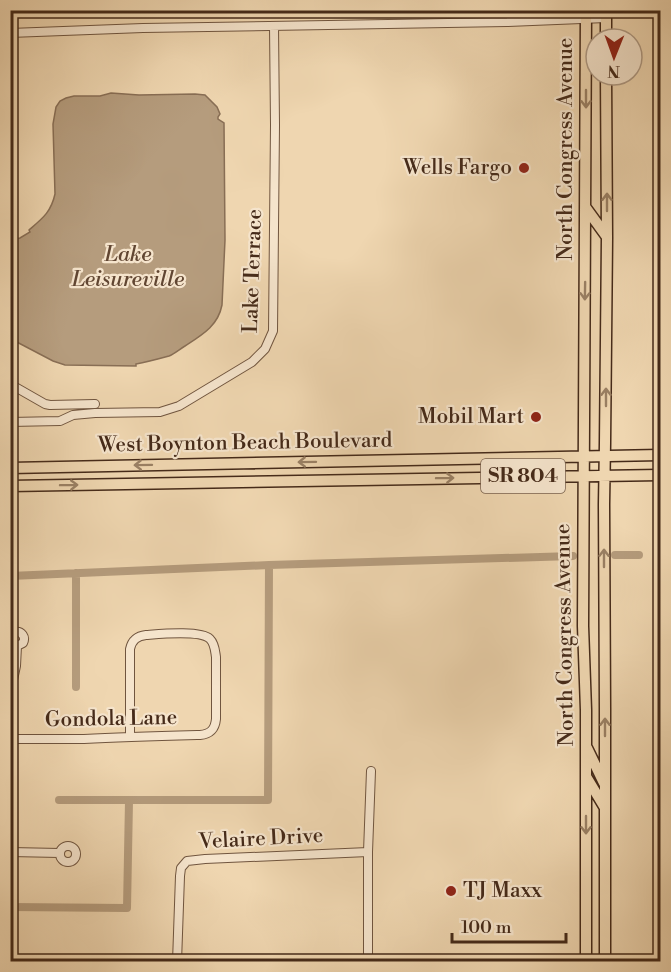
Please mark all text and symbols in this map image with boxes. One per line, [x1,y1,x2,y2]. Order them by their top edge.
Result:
north arrow [584,27,644,87]
street label: North Congress Avenue [553,38,579,260]
text: N [607,61,620,81]
one-way arrow [580,89,592,109]
place label: Wells Fargo [402,155,512,181]
marker: Wells Fargo [517,161,531,175]
one-way arrow [601,193,613,213]
street label: Lake Terrace [238,209,268,333]
water label: Lake Leisureville [71,241,184,293]
one-way arrow [579,281,591,301]
one-way arrow [600,388,612,408]
place label: Mobil Mart [418,404,525,430]
marker: Mobil Mart [529,410,543,424]
street label: West Boynton Beach Boulevard [97,427,393,459]
one-way arrow [298,456,318,468]
one-way arrow [134,459,154,471]
road number: SR 804 [481,459,565,493]
one-way arrow [434,472,454,484]
one-way arrow [58,479,78,490]
street label: North Congress Avenue [550,523,580,747]
one-way arrow [598,548,610,568]
street label: Gondola Lane [45,705,177,733]
one-way arrow [599,718,611,738]
one-way arrow [580,815,592,835]
street label: Velaire Drive [197,823,324,855]
place label: TJ Maxx [463,878,542,904]
marker: TJ Maxx [444,884,458,898]
scale bar [452,906,566,944]
text: 100 m [461,916,512,939]

